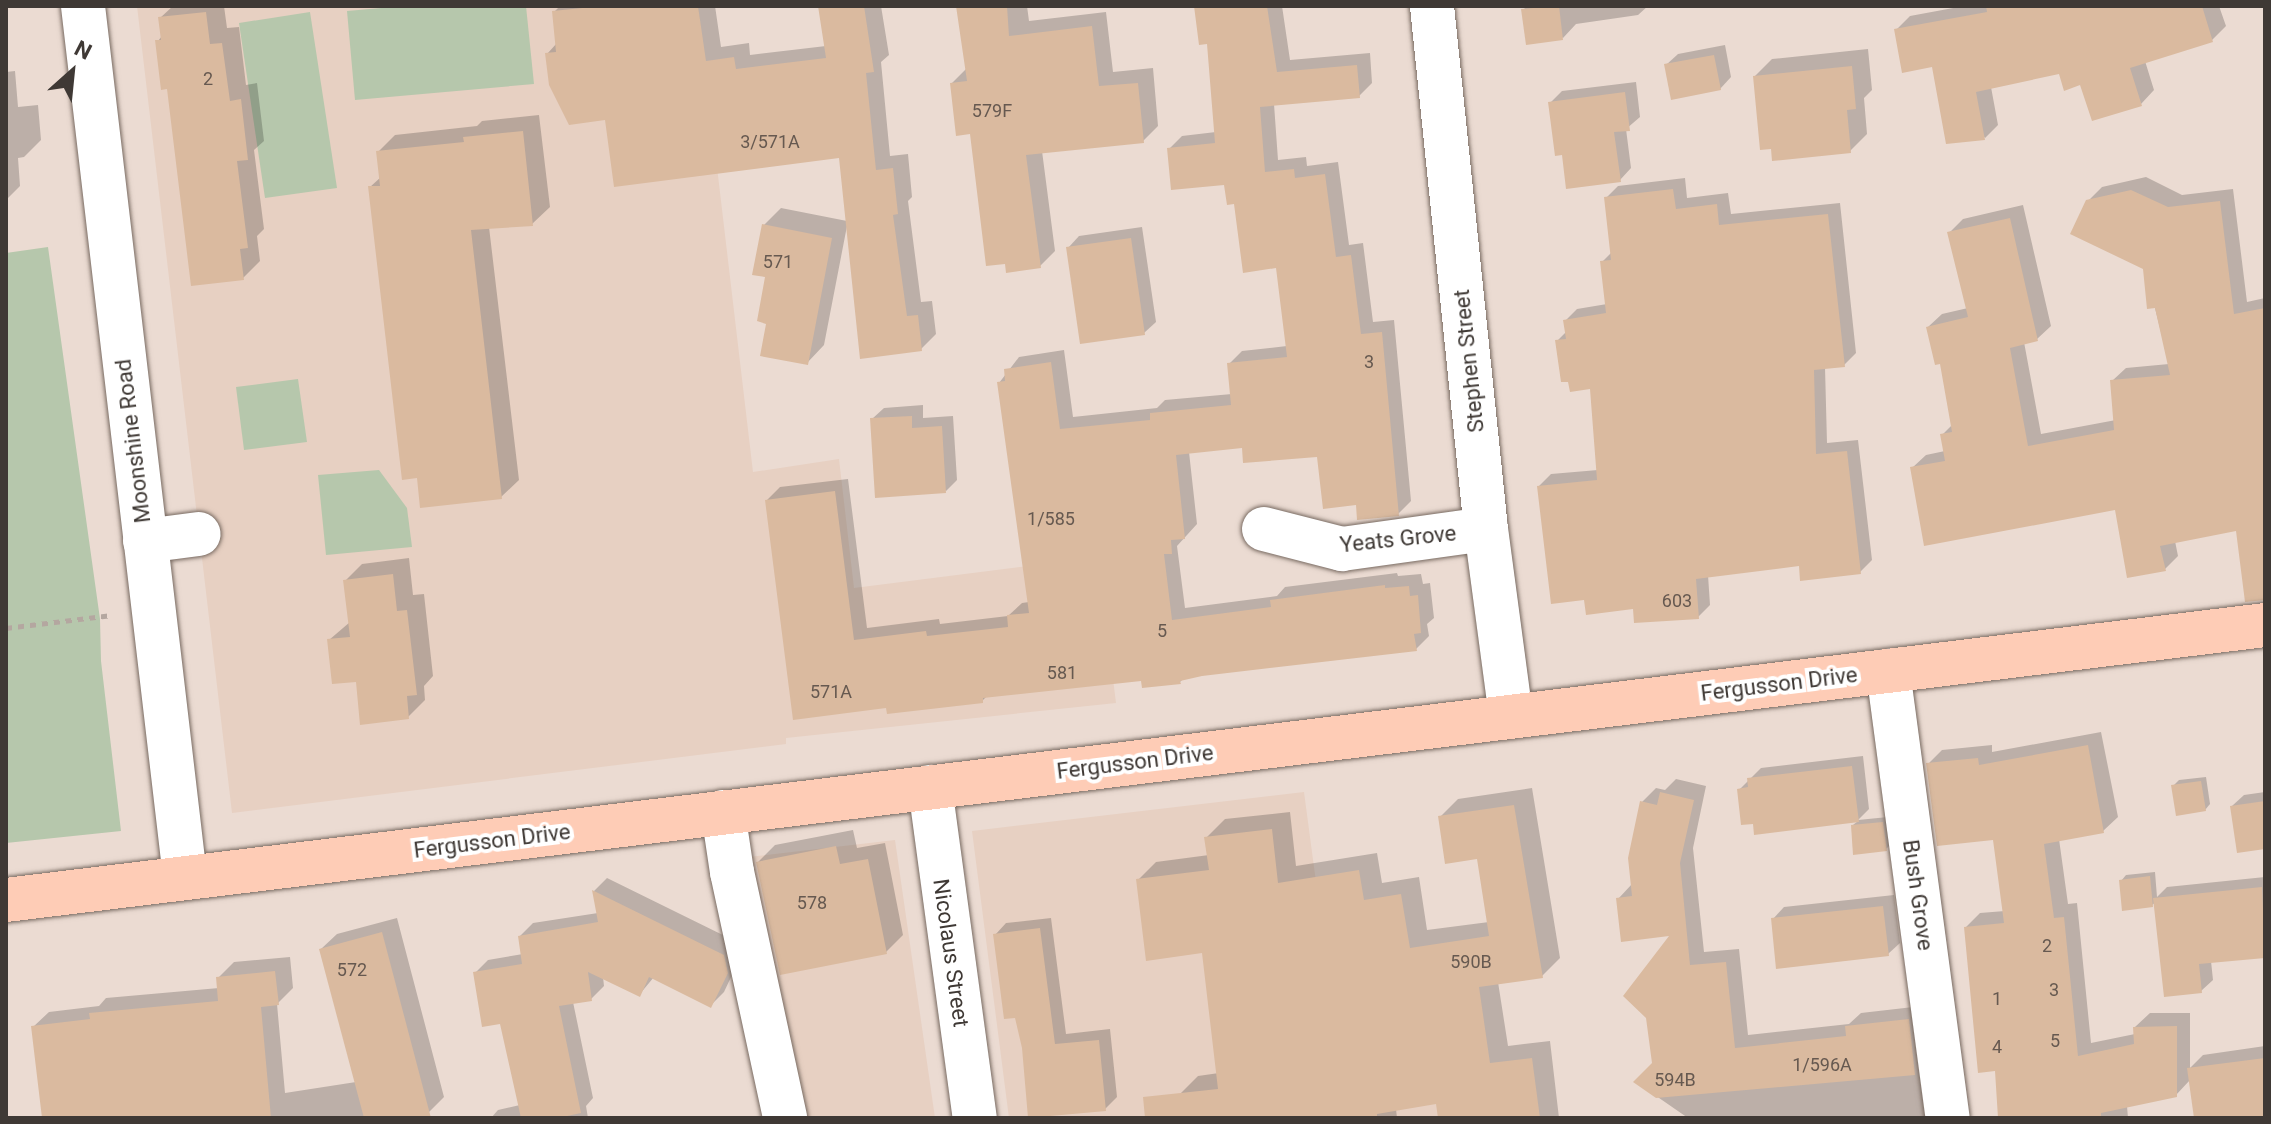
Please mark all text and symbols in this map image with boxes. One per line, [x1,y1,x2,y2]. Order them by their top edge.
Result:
north arrow [32,32,112,112]
text: N [71,36,96,65]
house number: 2 [203,68,213,90]
house number: 579F [972,100,1012,122]
house number: 3/571A [740,131,800,153]
house number: 571 [763,251,793,273]
street label: Stephen Street [1448,288,1490,434]
house number: 3 [1364,351,1374,373]
street label: Moonshine Road [110,357,156,525]
house number: 1/585 [1027,508,1075,530]
street label: Yeats Grove [1338,520,1458,558]
house number: 603 [1662,590,1692,612]
house number: 5 [1157,620,1167,642]
street label: Fergusson Drive [1699,661,1859,707]
house number: 581 [1047,662,1077,684]
house number: 571A [810,681,852,703]
street label: Fergusson Drive [1055,739,1215,785]
street label: Fergusson Drive [412,818,572,864]
street label: Bush Grove [1897,838,1939,952]
street label: Nicolaus Street [928,877,974,1029]
house number: 578 [797,892,827,914]
house number: 2 [2042,935,2052,957]
house number: 590B [1450,951,1492,973]
house number: 572 [337,959,367,981]
house number: 3 [2049,979,2059,1001]
house number: 1 [1992,988,2002,1010]
house number: 5 [2050,1030,2060,1052]
house number: 4 [1992,1036,2002,1058]
house number: 1/596A [1792,1054,1852,1076]
house number: 594B [1654,1069,1696,1091]

